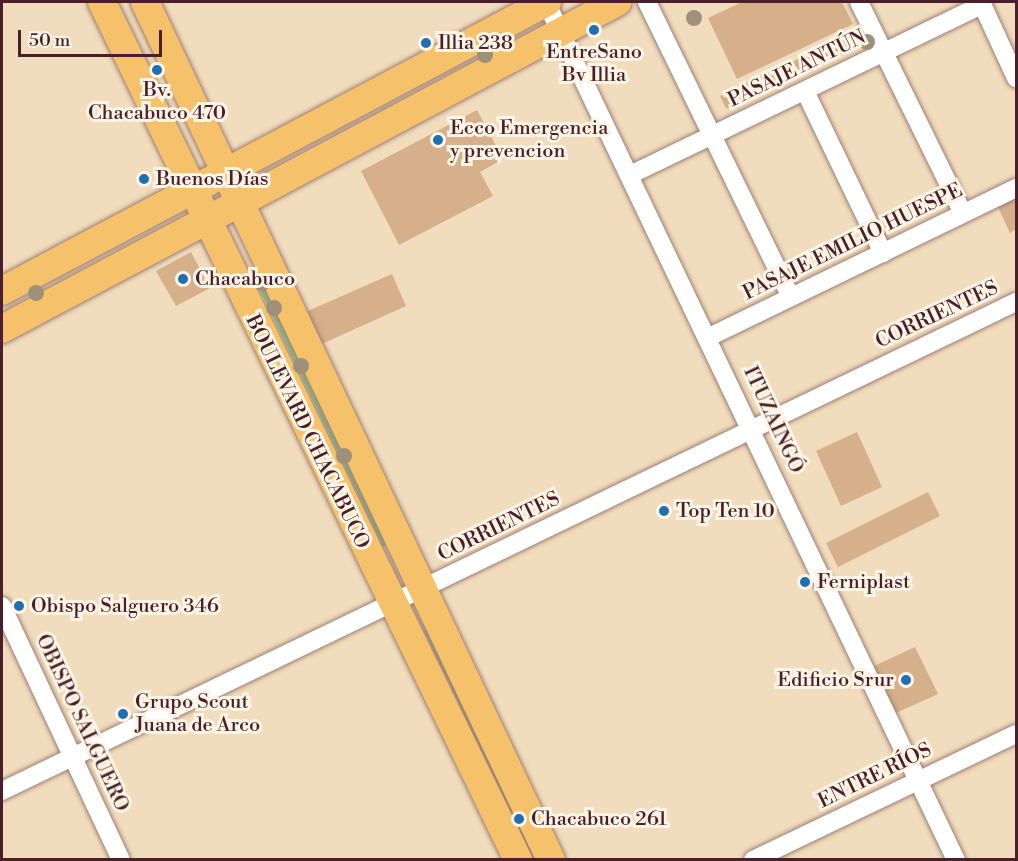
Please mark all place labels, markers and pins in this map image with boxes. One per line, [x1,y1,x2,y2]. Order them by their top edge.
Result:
marker: EntreSano Bv Illia [587,23,601,37]
place label: Illia 238 [438,31,513,55]
marker: Illia 238 [419,36,433,50]
place label: EntreSano Bv Illia [546,40,642,87]
marker: Bv. Chacabuco 470 [150,63,164,77]
place label: Bv. Chacabuco 470 [88,79,226,126]
place label: Ecco Emergencia y prevencion [450,116,608,163]
marker: Ecco Emergencia y prevencion [431,133,445,147]
place label: Buenos Días [156,167,269,191]
marker: Buenos Días [137,172,151,186]
place label: Chacabuco [195,267,295,291]
marker: Chacabuco [176,272,190,286]
place label: Top Ten 10 [676,499,775,523]
marker: Top Ten 10 [657,504,671,518]
place label: Ferniplast [817,570,910,594]
marker: Ferniplast [798,575,812,589]
place label: Obispo Salguero 346 [31,594,219,618]
marker: Obispo Salguero 346 [12,599,26,613]
place label: Edificio Srur [777,668,894,692]
marker: Edificio Srur [899,673,913,687]
place label: Grupo Scout Juana de Arco [135,690,260,737]
marker: Grupo Scout Juana de Arco [116,707,130,721]
place label: Chacabuco 261 [531,807,667,831]
marker: Chacabuco 261 [512,812,526,826]

